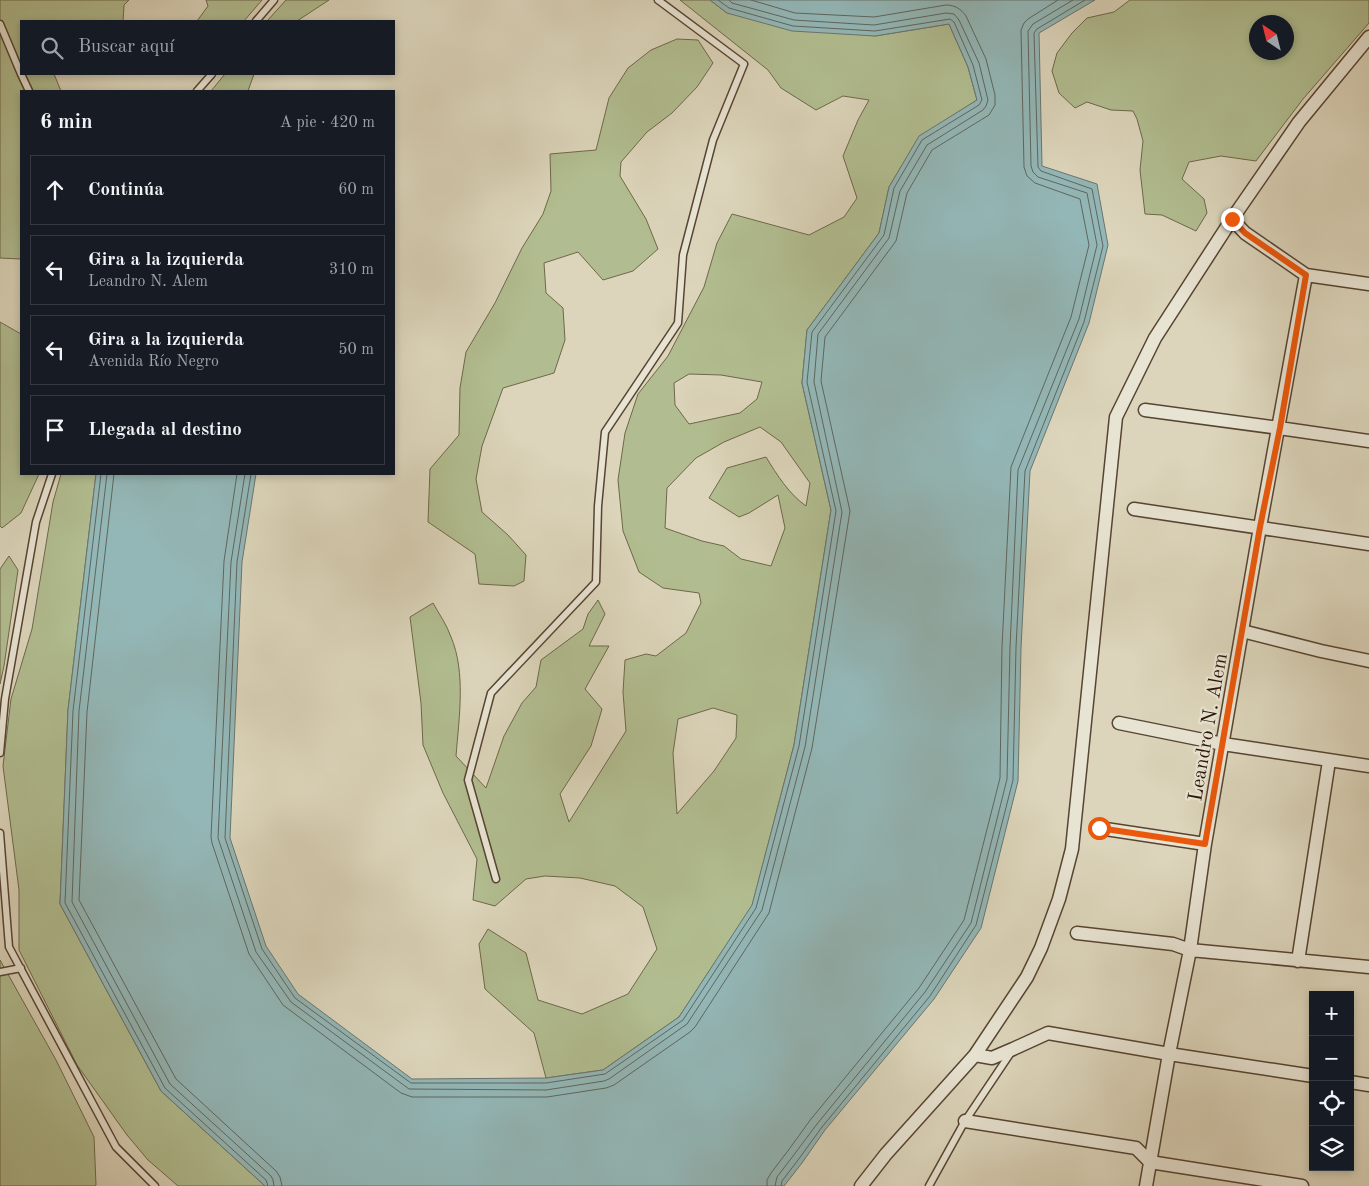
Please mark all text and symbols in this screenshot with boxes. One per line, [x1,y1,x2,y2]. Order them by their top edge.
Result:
north arrow [1249,15,1294,60]
search box [20,20,395,75]
icon: search [38,34,66,62]
text: Buscar aquí [78,38,174,57]
text: 6 min [40,112,93,133]
text: A pie · 420 m [280,115,375,131]
icon: ahead [41,176,69,204]
text: Continúa [88,181,164,200]
text: 60 m [338,182,374,198]
route end [1221,208,1244,231]
text: Gira a la izquierda [88,251,244,270]
icon: left [41,256,69,284]
text: 310 m [329,262,374,278]
text: Leandro N. Alem [88,274,208,290]
text: Gira a la izquierda [88,331,244,350]
icon: left [41,336,69,364]
text: 50 m [338,342,374,358]
text: Avenida Río Negro [88,354,219,370]
icon: arrive [41,416,69,444]
text: Llegada al destino [88,421,242,440]
street label: Leandro N. Alem [1186,652,1232,803]
route start [1088,817,1111,840]
map controls [1309,991,1354,1171]
button: + [1309,991,1354,1036]
button: − [1309,1036,1354,1081]
button: locate [1309,1081,1354,1126]
button: layers [1309,1126,1354,1171]

